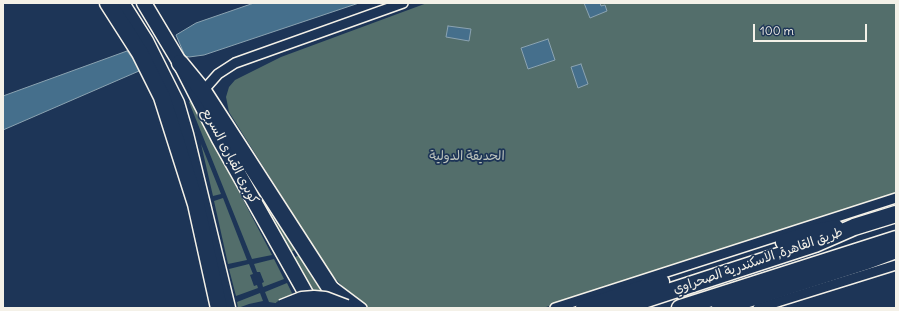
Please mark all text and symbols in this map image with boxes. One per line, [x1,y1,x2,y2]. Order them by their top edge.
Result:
scale bar [755,16,869,42]
text: 100 m [760,23,794,38]
street label: كوبرى القبارى السريع [198,106,262,206]
park label: الحديقة الدولية [429,148,505,164]
street label: طريق القاهرة, الاسكندرية الصحراوي [671,225,845,297]

